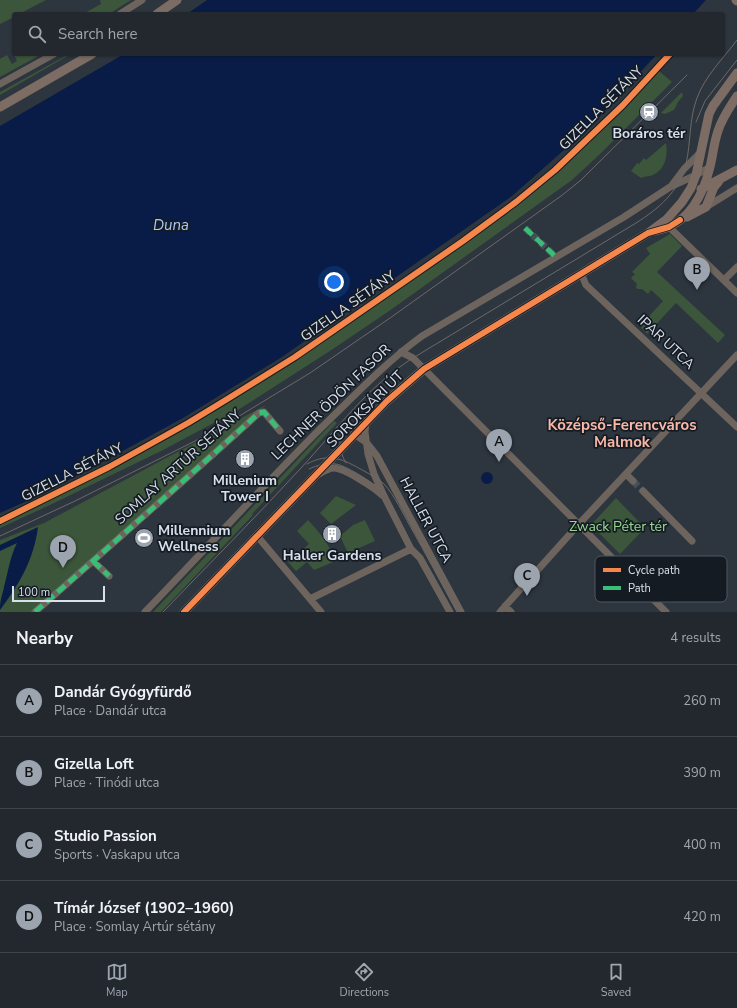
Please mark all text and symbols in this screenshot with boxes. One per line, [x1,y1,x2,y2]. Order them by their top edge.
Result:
search box [12,12,725,56]
icon: search [26,23,48,45]
text: Search here [58,24,138,44]
street label: GIZELLA SÉTÁNY [555,61,648,154]
station icon: Boráros tér [638,101,660,123]
place label: Boráros tér [612,124,686,143]
water label: Duna [153,215,189,235]
pin: B [684,257,710,290]
street label: GIZELLA SÉTÁNY [297,266,400,346]
your location [324,272,344,292]
street label: IPAR UTCA [633,310,699,374]
street label: LECHNER ÖDÖN FASOR [267,340,395,464]
street label: SOROKSÁRI ÚT [322,366,408,452]
street label: SOMLAY ARTÚR SÉTÁNY [111,405,246,529]
district label: Középső-Ferencváros Malmok [548,415,696,452]
pin: A [486,429,512,462]
street label: GIZELLA SÉTÁNY [18,438,127,506]
building icon: Millenium Tower I [234,448,256,470]
place label: Millenium Tower I [213,471,277,506]
street label: HALLER UTCA [395,474,457,566]
park label: Zwack Péter tér [569,517,667,536]
place label: Millennium Wellness [158,521,231,556]
building icon: Haller Gardens [321,523,343,545]
sports icon: Millennium Wellness [133,527,155,549]
pin: D [50,535,76,568]
place label: Haller Gardens [283,546,381,565]
legend [595,556,727,602]
pin: C [514,563,540,596]
text: Cycle path [628,563,680,578]
text: Path [628,581,651,596]
scale bar [12,584,105,603]
text: 100 m [18,585,50,600]
text: Nearby [16,627,73,650]
text: 4 results [670,629,721,647]
text: Dandár Gyógyfürdő [54,682,192,702]
text: A [24,692,34,710]
text: 260 m [683,692,721,710]
text: Place · Dandár utca [54,702,166,720]
text: Gizella Loft [54,754,134,774]
text: B [25,764,33,782]
text: 390 m [683,764,721,782]
text: Place · Tinódi utca [54,774,159,792]
text: Studio Passion [54,826,157,846]
text: C [25,836,33,854]
text: 400 m [683,836,721,854]
text: Sports · Vaskapu utca [54,846,180,864]
text: Tímár József (1902–1960) [54,898,234,918]
text: D [24,908,34,926]
text: 420 m [683,908,721,926]
text: Place · Somlay Artúr sétány [54,918,215,936]
tab: Map [106,961,128,1000]
tab: Directions [340,961,389,1000]
tab: Saved [601,961,631,1000]

